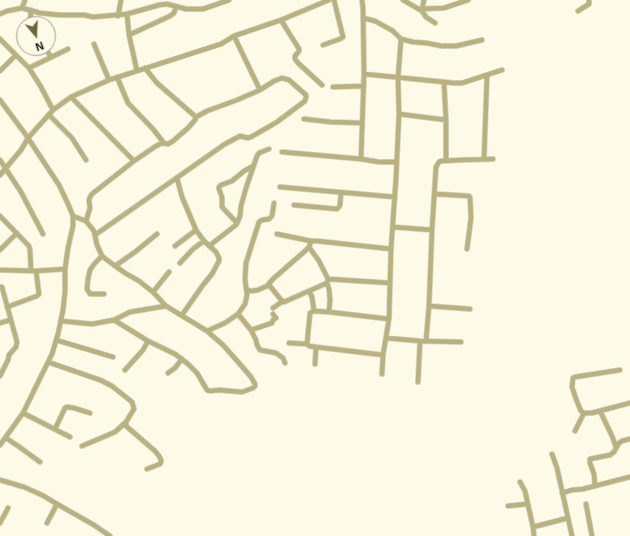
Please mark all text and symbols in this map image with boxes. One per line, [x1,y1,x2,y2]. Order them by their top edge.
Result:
north arrow [16,16,56,56]
text: N [34,39,45,53]

